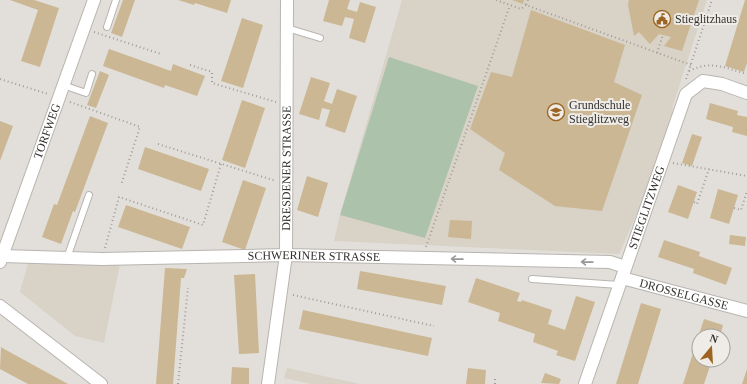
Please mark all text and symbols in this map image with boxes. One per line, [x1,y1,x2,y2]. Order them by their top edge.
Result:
public building icon: Stieglitzhaus [652,9,672,29]
place label: Stieglitzhaus [675,12,737,26]
place label: Grundschule Stieglitzweg [569,98,630,126]
street label: TORFWEG [31,101,63,161]
school or university icon: Grundschule Stieglitzweg [546,102,566,122]
street label: DRESDENER STRASSE [279,106,294,231]
street label: STIEGLITZWEG [626,164,668,251]
street label: SCHWERINER STRASSE [248,248,380,264]
one-way arrow [451,255,464,263]
one-way arrow [581,258,594,265]
street label: DROSSELGASSE [638,276,730,313]
north arrow [691,328,731,368]
text: N [708,332,720,345]

